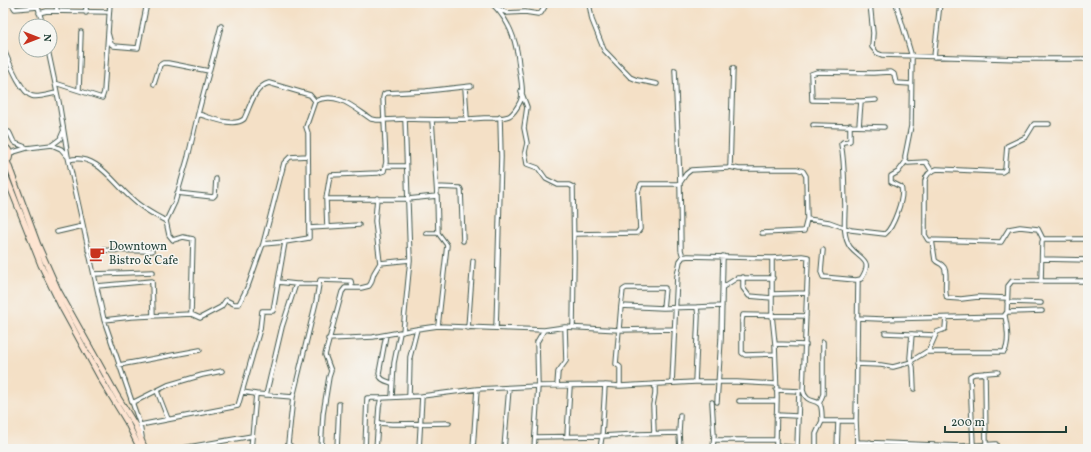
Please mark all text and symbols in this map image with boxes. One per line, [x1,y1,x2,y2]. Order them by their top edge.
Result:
north arrow [18,18,58,58]
text: N [39,34,54,42]
place label: Downtown Bistro & Cafe [109,239,178,269]
cafe icon: Downtown Bistro & Cafe [88,245,106,263]
scale bar [945,408,1066,434]
text: 200 m [951,415,985,431]

